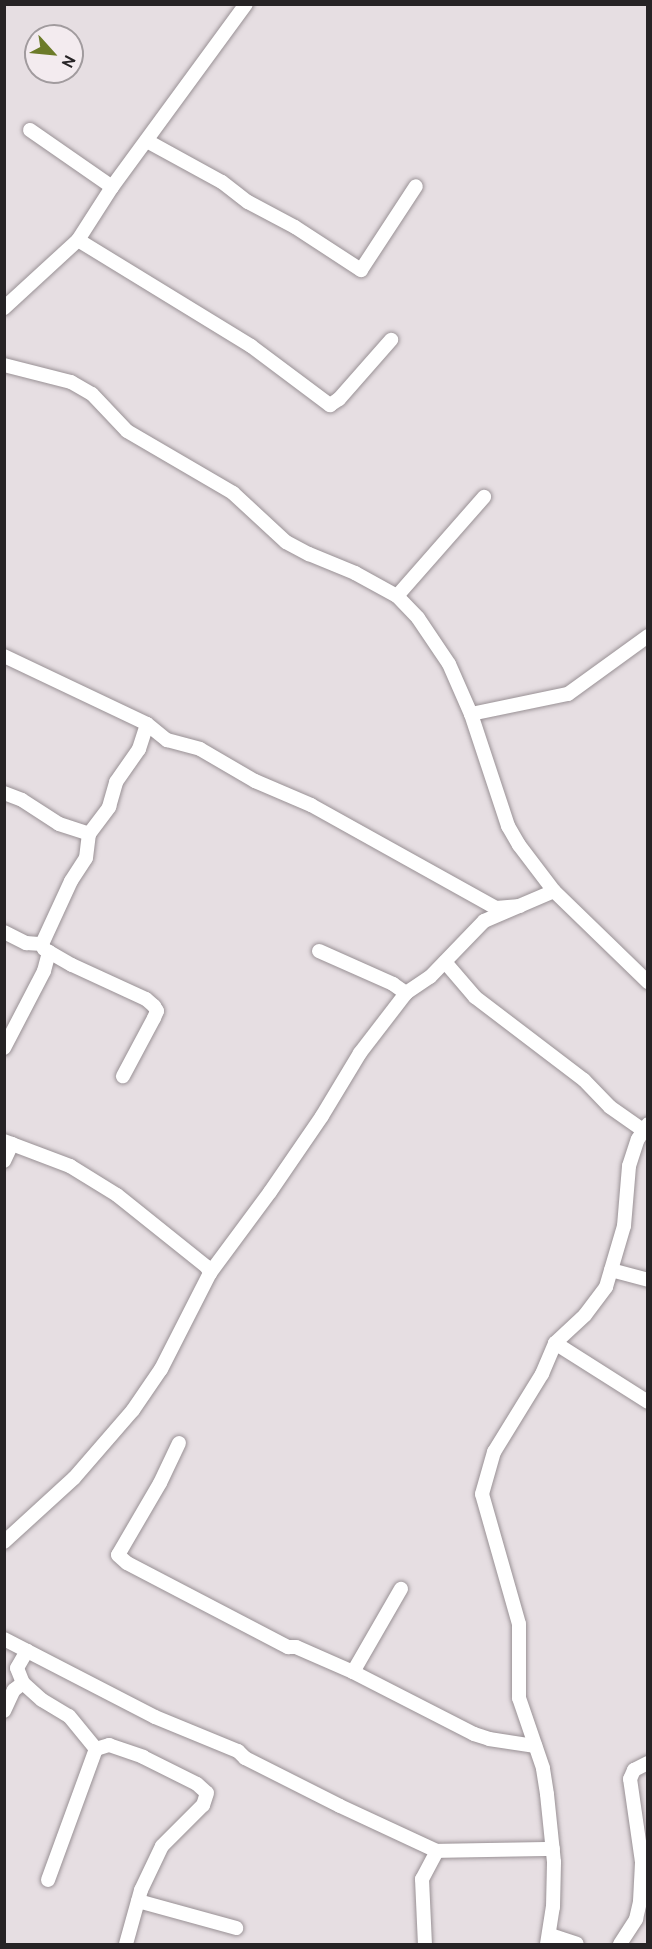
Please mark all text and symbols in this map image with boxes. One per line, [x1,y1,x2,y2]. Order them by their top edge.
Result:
north arrow [24,24,84,84]
text: N [58,52,80,71]

